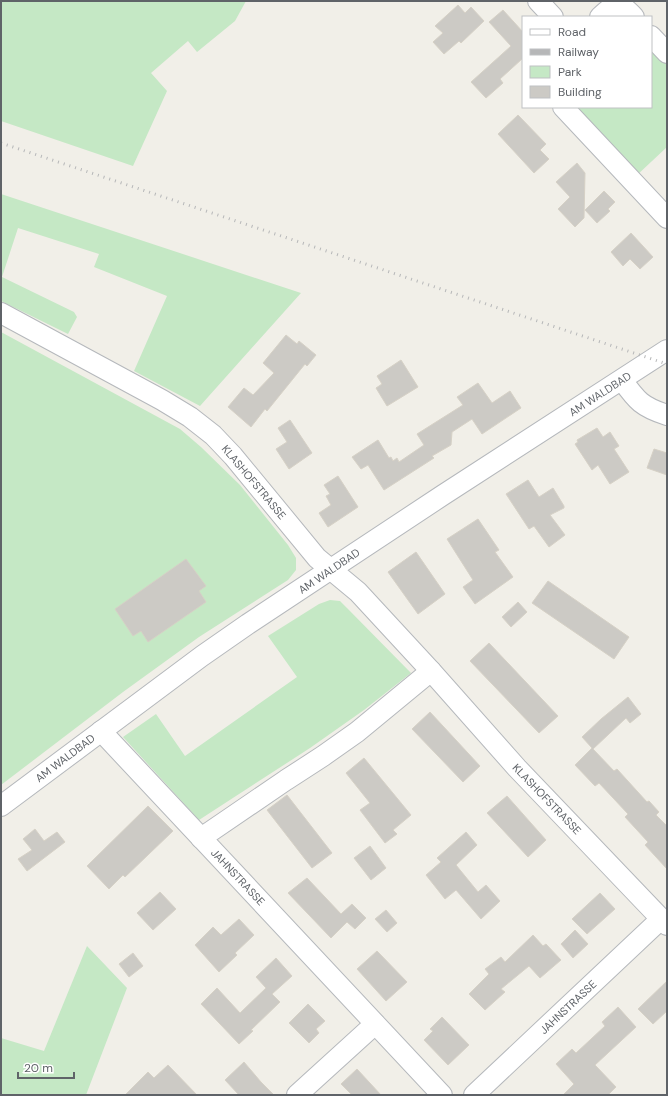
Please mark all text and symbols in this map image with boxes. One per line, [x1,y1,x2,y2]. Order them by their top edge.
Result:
legend [522,16,652,108]
text: Road [558,24,586,40]
text: Railway [558,44,599,60]
text: Park [558,64,582,80]
text: Building [558,84,602,100]
street label: AM WALDBAD [566,368,634,419]
street label: KLASHOFSTRASSE [219,442,289,522]
street label: AM WALDBAD [295,545,363,597]
street label: AM WALDBAD [32,731,98,785]
street label: KLASHOFSTRASSE [510,761,584,837]
street label: JAHNSTRASSE [208,846,268,908]
street label: JAHNSTRASSE [537,977,599,1037]
scale bar [18,1054,74,1080]
text: 20 m [24,1060,53,1076]

